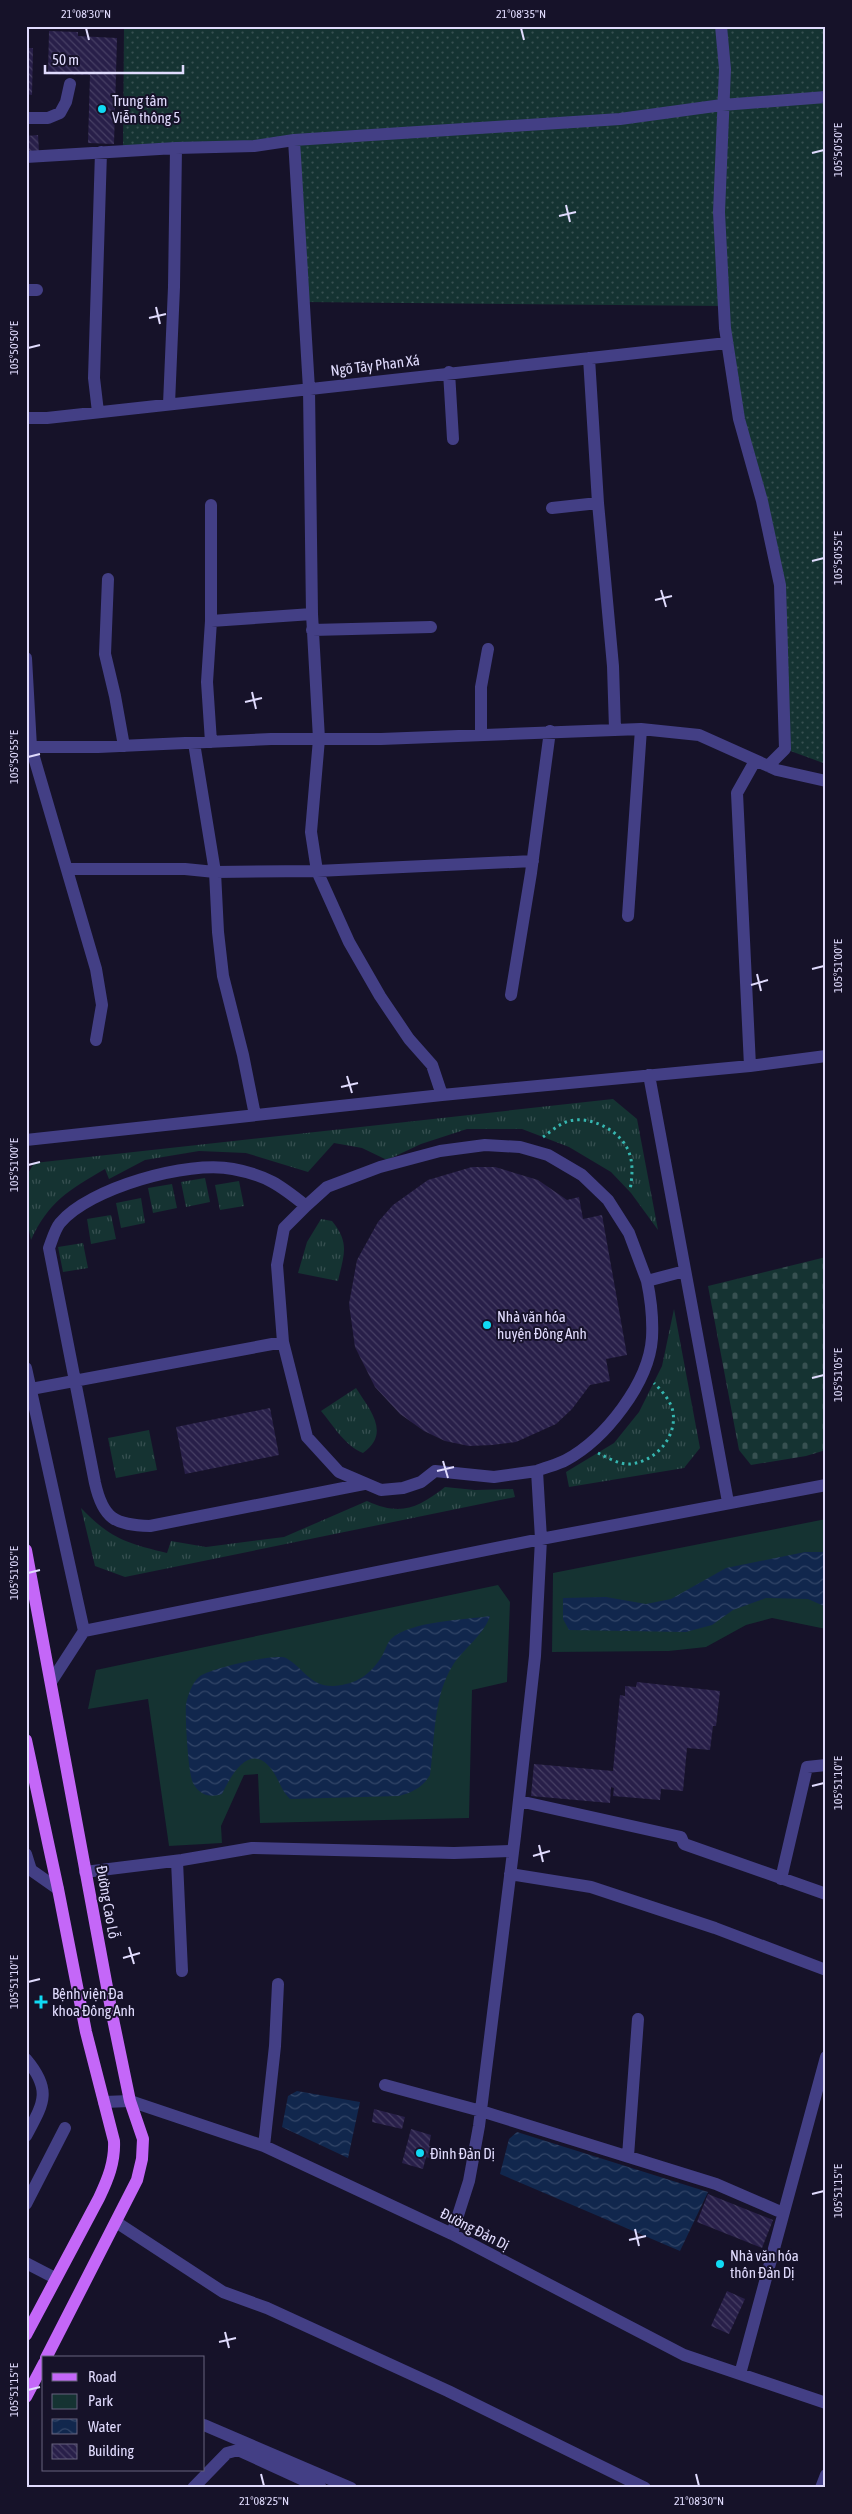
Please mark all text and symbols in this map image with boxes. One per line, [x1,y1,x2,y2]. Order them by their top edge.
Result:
text: 21°08'30"N [61,7,111,21]
text: 21°08'35"N [496,7,546,21]
scale bar [45,42,182,74]
text: 50 m [52,51,79,68]
place label: Trung tâm Viễn thông 5 [112,92,180,126]
marker: Trung tâm Viễn thông 5 [96,103,108,115]
text: 105°50'50"E [831,123,845,177]
text: 105°50'50"E [7,321,21,375]
street label: Ngõ Tây Phan Xá [330,351,420,379]
text: 105°50'55"E [831,531,845,585]
text: 105°50'55"E [7,730,21,784]
text: 105°51'00"E [831,939,845,993]
text: 105°51'00"E [7,1138,21,1192]
place label: Nhà văn hóa huyện Đông Anh [497,1308,587,1342]
marker: Nhà văn hóa huyện Đông Anh [481,1319,493,1331]
text: 105°51'05"E [831,1348,845,1402]
text: 105°51'05"E [7,1546,21,1600]
text: 105°51'10"E [831,1756,845,1810]
street label: Đường Cao Lỗ [93,1864,123,1940]
text: 105°51'10"E [7,1955,21,2009]
place label: Bệnh viện Đa khoa Đông Anh [52,1985,135,2019]
marker: Bệnh viện Đa khoa Đông Anh [34,1995,48,2009]
place label: Đình Đản Dị [430,2145,495,2162]
marker: Đình Đản Dị [414,2147,426,2159]
text: 105°51'15"E [831,2164,845,2218]
street label: Đường Đản Dị [438,2204,512,2254]
place label: Nhà văn hóa thôn Đản Dị [730,2247,799,2281]
marker: Nhà văn hóa thôn Đản Dị [714,2258,726,2270]
legend [42,2356,205,2472]
text: 105°51'15"E [7,2363,21,2417]
text: Road [88,2368,117,2385]
text: Park [88,2392,113,2409]
text: Water [88,2418,121,2435]
text: Building [88,2442,134,2459]
text: 21°08'25"N [239,2494,289,2508]
text: 21°08'30"N [674,2494,724,2508]

